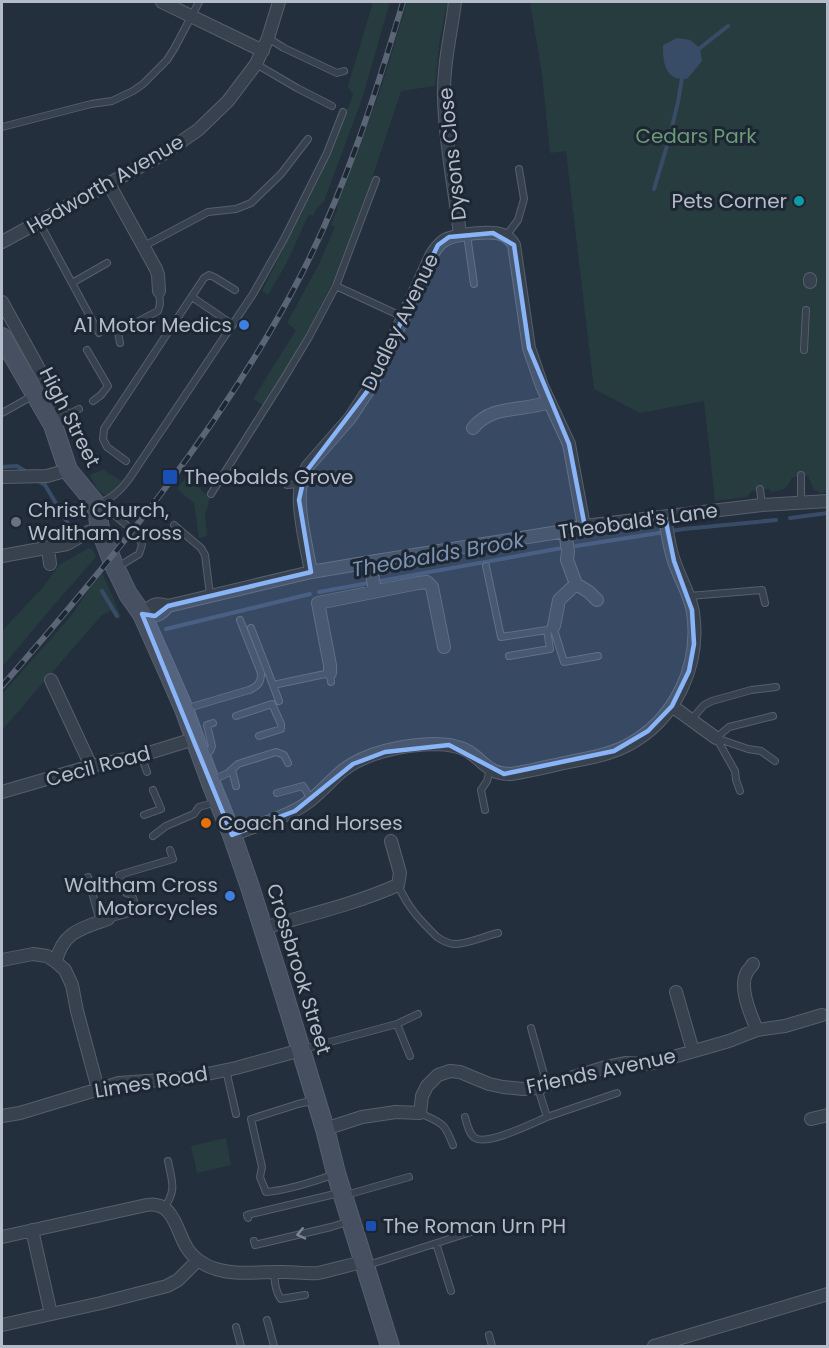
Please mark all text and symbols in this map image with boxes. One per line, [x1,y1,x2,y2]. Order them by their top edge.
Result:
street label: Dysons Close [431,86,473,222]
park label: Cedars Park [636,122,757,150]
street label: Hedworth Avenue [21,128,189,240]
place label: Pets Corner [672,187,787,215]
marker: Pets Corner [792,194,806,208]
street label: Dudley Avenue [355,249,445,395]
place label: A1 Motor Medics [73,311,232,339]
marker: A1 Motor Medics [237,318,251,332]
street label: High Street [33,362,107,472]
place label: Theobalds Grove [184,463,354,491]
marker: Theobalds Grove [161,468,179,486]
place label: Christ Church, Waltham Cross [28,496,182,547]
street label: Theobald's Lane [557,496,719,546]
marker: Christ Church, Waltham Cross [9,515,23,529]
water label: Theobalds Brook [349,525,528,584]
street label: Cecil Road [43,739,153,793]
place label: Coach and Horses [218,809,403,837]
marker: Coach and Horses [199,816,213,830]
place label: Waltham Cross Motorcycles [64,871,218,922]
street label: Crossbrook Street [260,880,338,1058]
marker: Waltham Cross Motorcycles [223,889,237,903]
street label: Friends Avenue [524,1041,678,1101]
street label: Limes Road [92,1059,210,1105]
place label: The Roman Urn PH [383,1212,566,1240]
marker: The Roman Urn PH [364,1219,378,1233]
one-way arrow [296,1226,306,1239]

